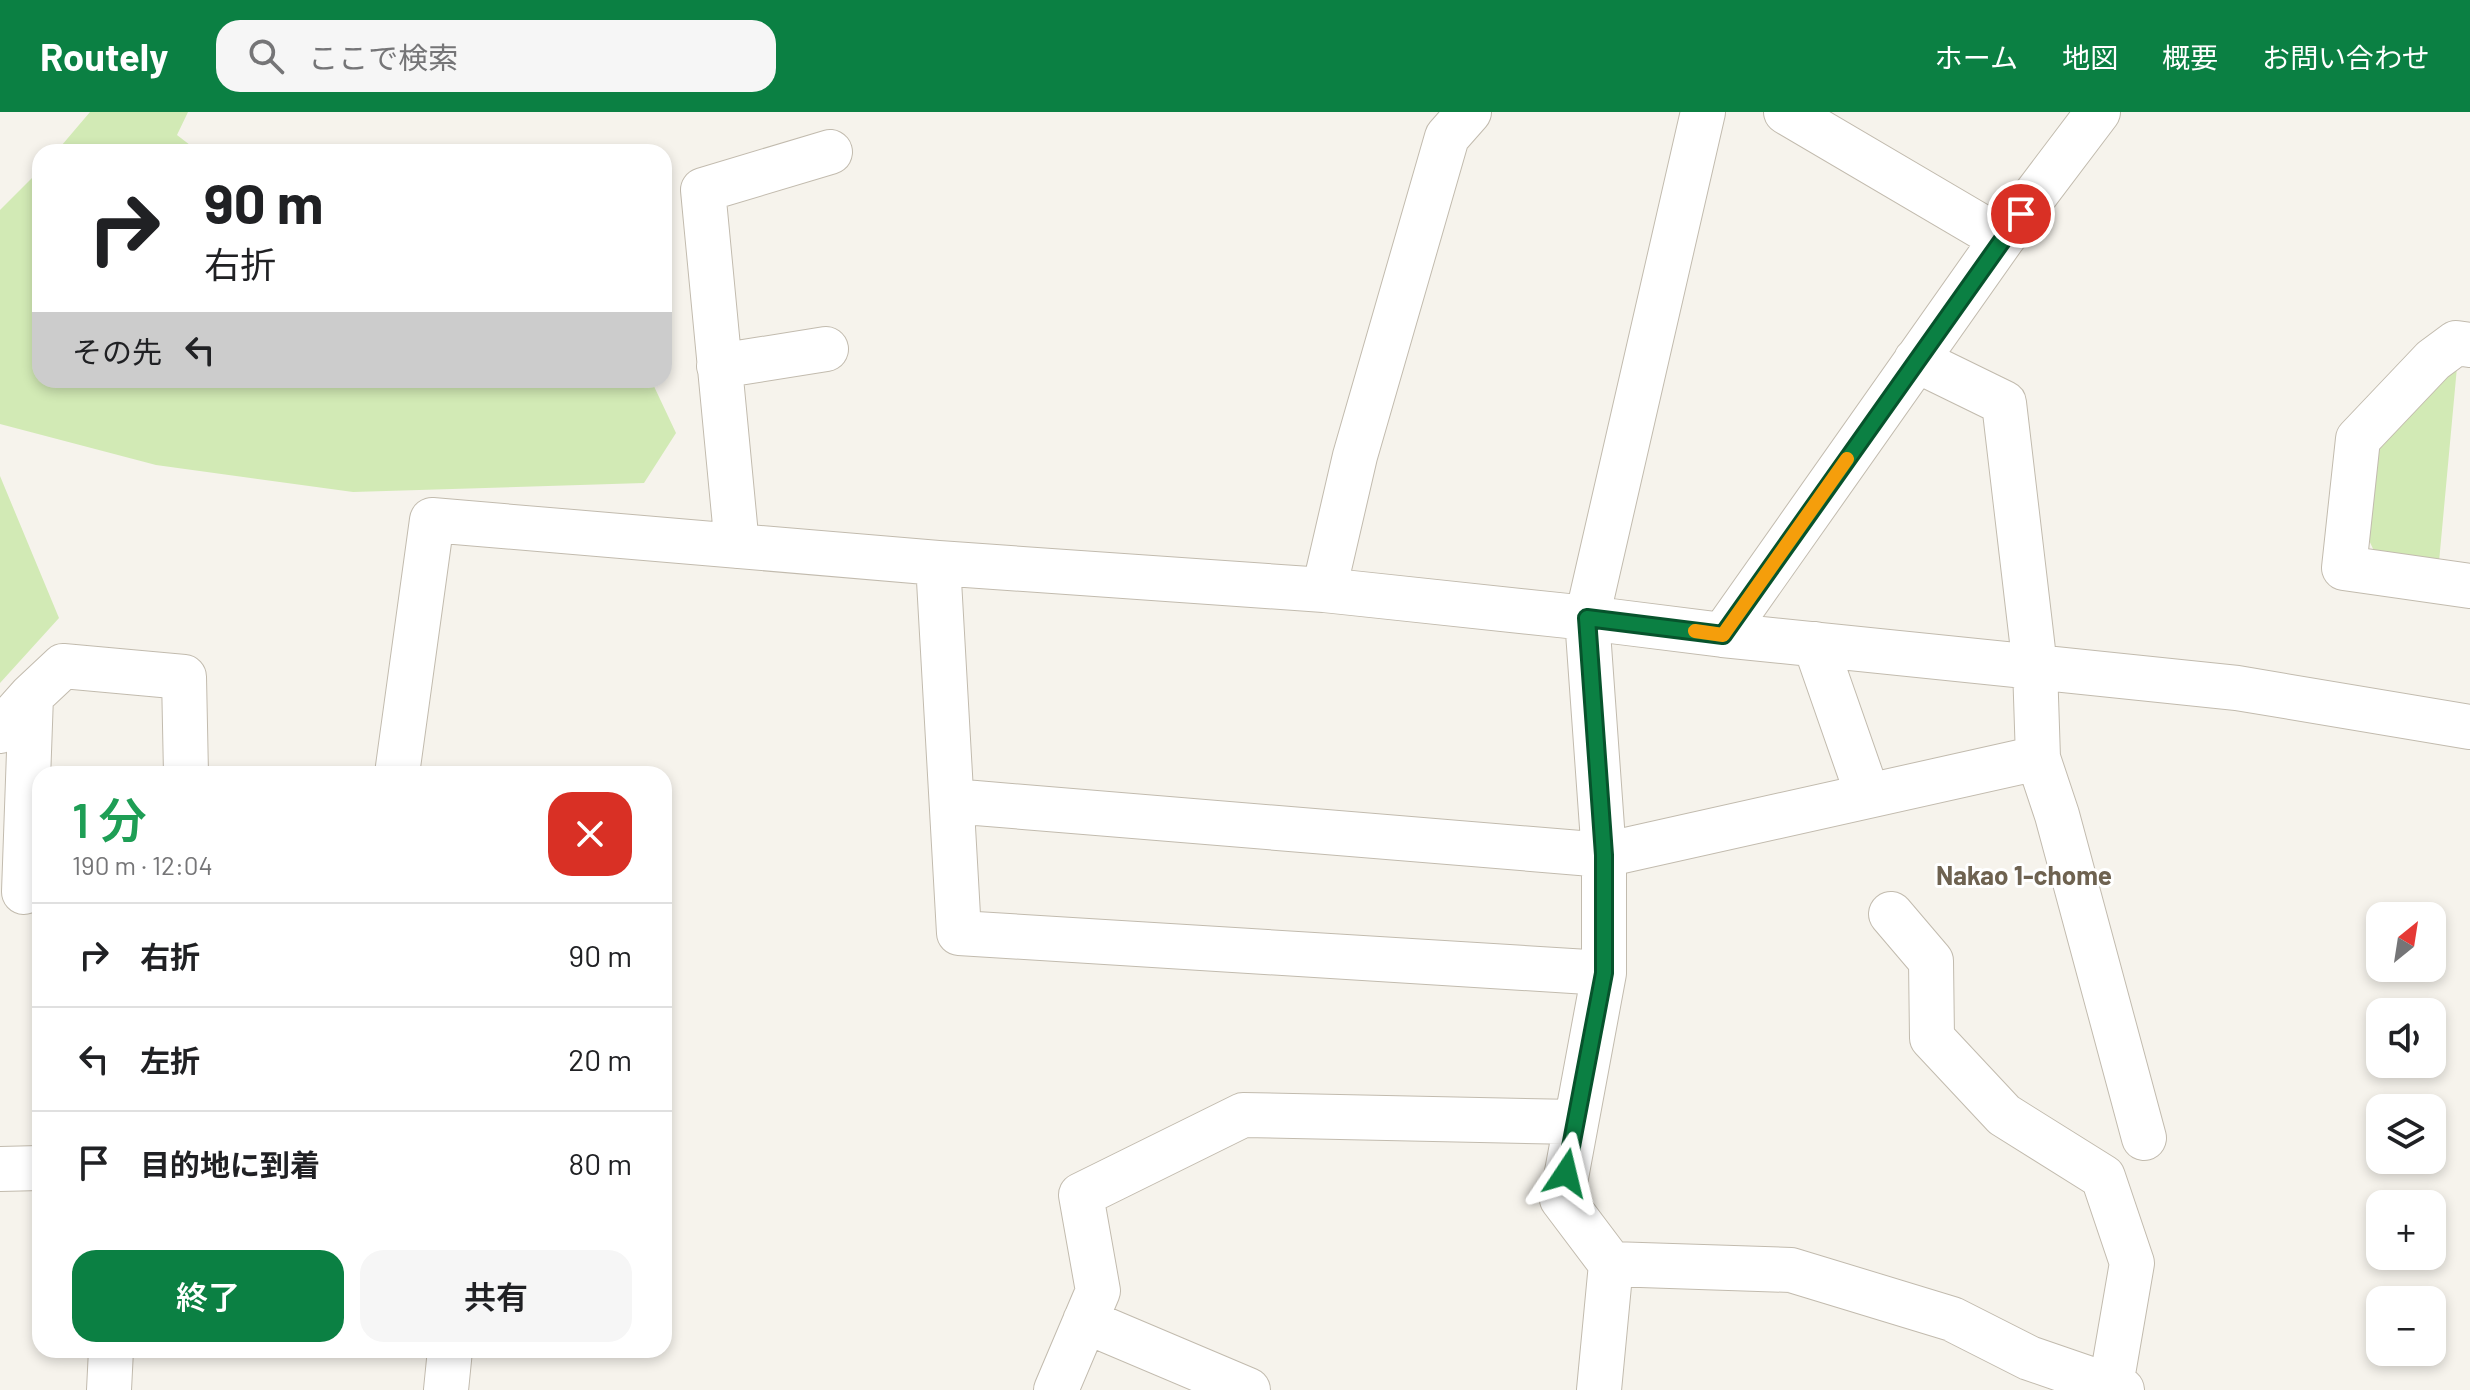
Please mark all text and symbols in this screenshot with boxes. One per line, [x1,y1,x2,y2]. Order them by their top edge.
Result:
search box [216,20,776,92]
text: Routely [40,33,168,79]
icon: search [244,34,288,78]
text: ここで検索 [308,39,458,75]
text: ホーム [1935,40,2018,74]
text: 地図 [2062,40,2118,74]
text: 概要 [2162,40,2218,74]
text: お問い合わせ [2262,40,2430,74]
text: 90 m [204,168,324,235]
icon: right [72,176,176,280]
pin [1987,180,2055,248]
icon: arrive [1999,192,2043,236]
text: 右折 [204,242,276,285]
icon: left [178,328,222,372]
text: その先 [72,333,162,369]
text: 1 分 [72,790,147,848]
button: close [548,792,632,876]
text: 190 m · 12:04 [72,849,213,880]
district label: Nakao 1-chome [1936,859,2112,890]
north arrow [2366,902,2446,982]
map controls [2366,902,2446,1366]
icon: right [72,933,116,977]
text: 90 m [569,937,632,973]
text: 右折 [140,938,200,974]
button: sound [2366,998,2446,1078]
icon: left [72,1037,116,1081]
text: 20 m [568,1041,632,1077]
text: 左折 [140,1042,200,1078]
button: layers [2366,1094,2446,1174]
position arrow [1524,1131,1608,1215]
icon: arrive [72,1141,116,1185]
text: 80 m [569,1145,632,1181]
text: 目的地に到着 [140,1146,320,1182]
button: + [2366,1190,2446,1270]
button: 終了 [72,1250,344,1342]
button: 共有 [360,1250,632,1342]
button: − [2366,1286,2446,1366]

